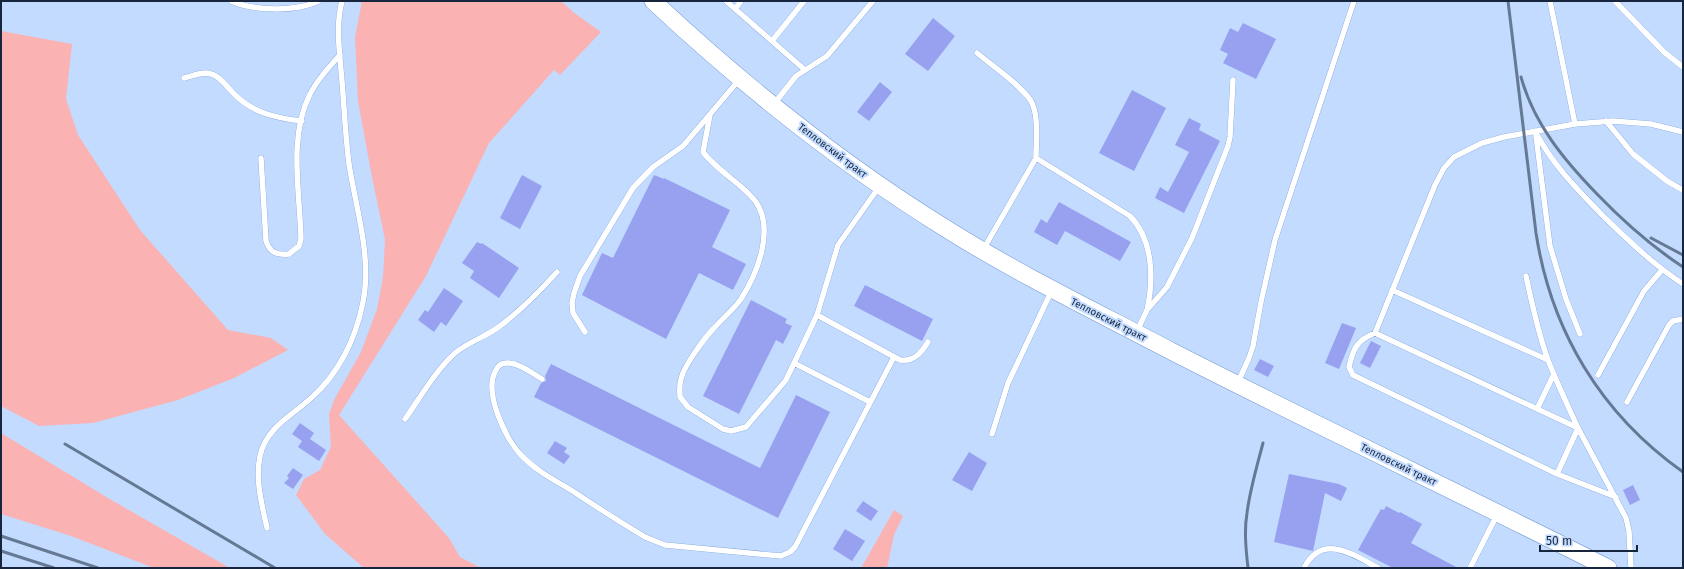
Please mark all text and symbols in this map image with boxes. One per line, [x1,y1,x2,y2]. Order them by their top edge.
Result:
street label: Тепловский тракт [796,121,870,181]
street label: Тепловский тракт [1069,296,1149,344]
street label: Тепловский тракт [1359,441,1439,489]
scale bar [1540,527,1637,553]
text: 50 m [1546,534,1572,548]

